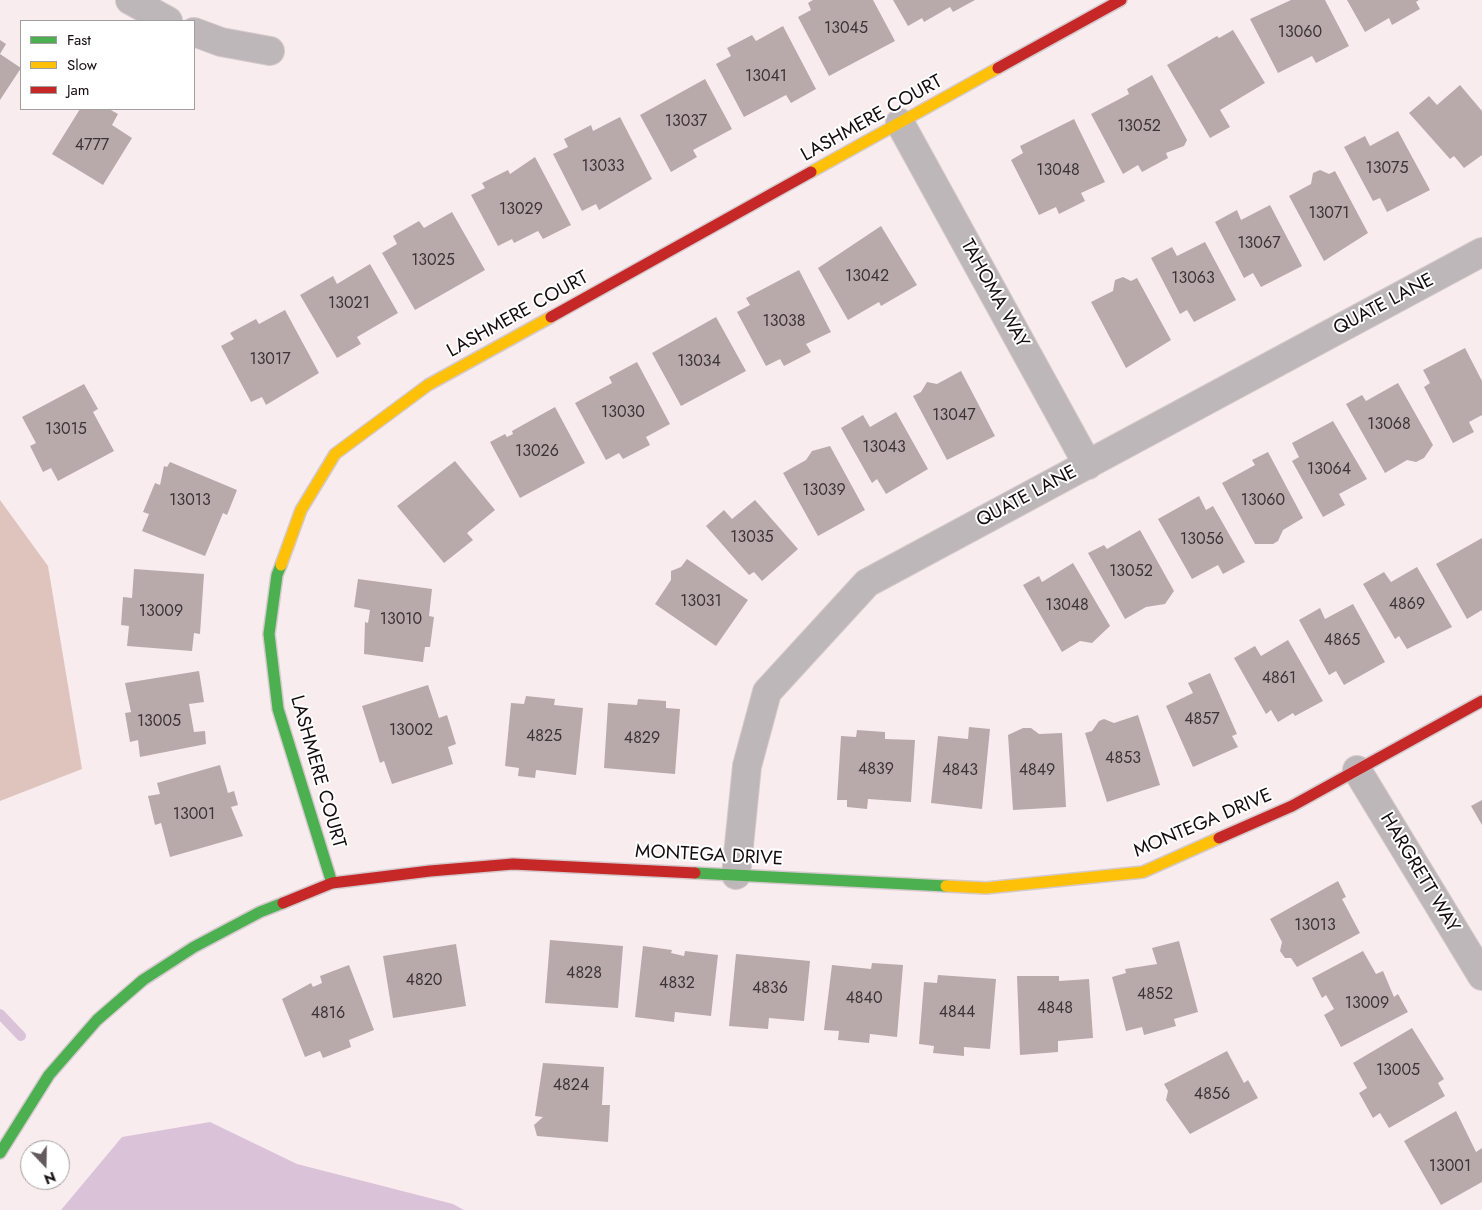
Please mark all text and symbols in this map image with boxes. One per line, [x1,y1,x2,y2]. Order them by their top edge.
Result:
house number: 13045 [824,19,868,39]
legend [20,20,195,110]
house number: 13060 [1278,23,1322,43]
text: Fast [67,29,91,51]
text: Slow [67,54,97,76]
house number: 13041 [745,67,787,87]
street label: LASHMERE COURT [798,71,946,167]
text: Jam [67,79,90,101]
house number: 13037 [665,112,707,132]
house number: 13052 [1117,117,1161,137]
house number: 4777 [75,136,109,156]
house number: 13033 [581,157,625,177]
house number: 13075 [1366,159,1408,179]
house number: 13048 [1036,161,1080,181]
house number: 13029 [499,200,543,220]
house number: 13071 [1308,204,1350,224]
house number: 13067 [1237,234,1281,254]
street label: TAHOMA WAY [955,236,1033,352]
house number: 13025 [411,251,455,271]
street label: LASHMERE COURT [444,267,592,363]
house number: 13042 [845,267,889,287]
house number: 13063 [1171,269,1215,289]
street label: QUATE LANE [1330,269,1438,341]
house number: 13021 [328,294,370,314]
house number: 13038 [762,312,806,332]
house number: 13017 [249,350,291,370]
house number: 13034 [677,352,721,372]
house number: 13030 [601,403,645,423]
house number: 13047 [932,406,976,426]
house number: 13068 [1367,415,1411,435]
house number: 13015 [45,420,87,440]
house number: 13043 [862,438,906,458]
house number: 13026 [515,442,559,462]
house number: 13064 [1307,460,1351,480]
street label: QUATE LANE [973,461,1081,533]
house number: 13039 [802,481,846,501]
house number: 13013 [169,491,211,511]
house number: 13060 [1241,491,1285,511]
house number: 13035 [730,528,774,548]
house number: 13056 [1180,530,1224,550]
house number: 13052 [1109,562,1153,582]
house number: 13031 [680,592,722,612]
house number: 4869 [1389,595,1425,615]
house number: 13048 [1045,596,1089,616]
house number: 13009 [139,602,183,622]
house number: 13010 [380,610,422,630]
house number: 4865 [1324,631,1360,651]
house number: 4861 [1262,669,1296,689]
street label: LASHMERE COURT [284,693,350,851]
house number: 4857 [1184,710,1220,730]
house number: 13005 [137,712,181,732]
house number: 13002 [389,721,433,741]
house number: 4825 [526,727,562,747]
house number: 4829 [624,729,660,749]
house number: 4853 [1105,749,1141,769]
house number: 4839 [858,760,894,780]
house number: 4843 [942,761,978,781]
house number: 4849 [1019,761,1055,781]
street label: MONTEGA DRIVE [1130,785,1276,863]
house number: 13001 [173,805,215,825]
street label: HARGRETT WAY [1374,809,1464,937]
street label: MONTEGA DRIVE [634,841,784,871]
house number: 13013 [1294,916,1336,936]
house number: 4828 [566,964,602,984]
house number: 4820 [406,971,442,991]
house number: 4832 [659,974,695,994]
house number: 4836 [752,979,788,999]
house number: 4852 [1137,985,1173,1005]
house number: 4840 [846,989,882,1009]
house number: 13009 [1345,994,1389,1014]
house number: 4848 [1037,999,1073,1019]
house number: 4844 [939,1003,975,1023]
house number: 4816 [311,1004,345,1024]
house number: 13005 [1376,1061,1420,1081]
house number: 4824 [553,1076,589,1096]
house number: 4856 [1194,1085,1230,1105]
north arrow [20,1140,70,1190]
house number: 13001 [1429,1157,1471,1177]
text: N [41,1167,59,1189]

